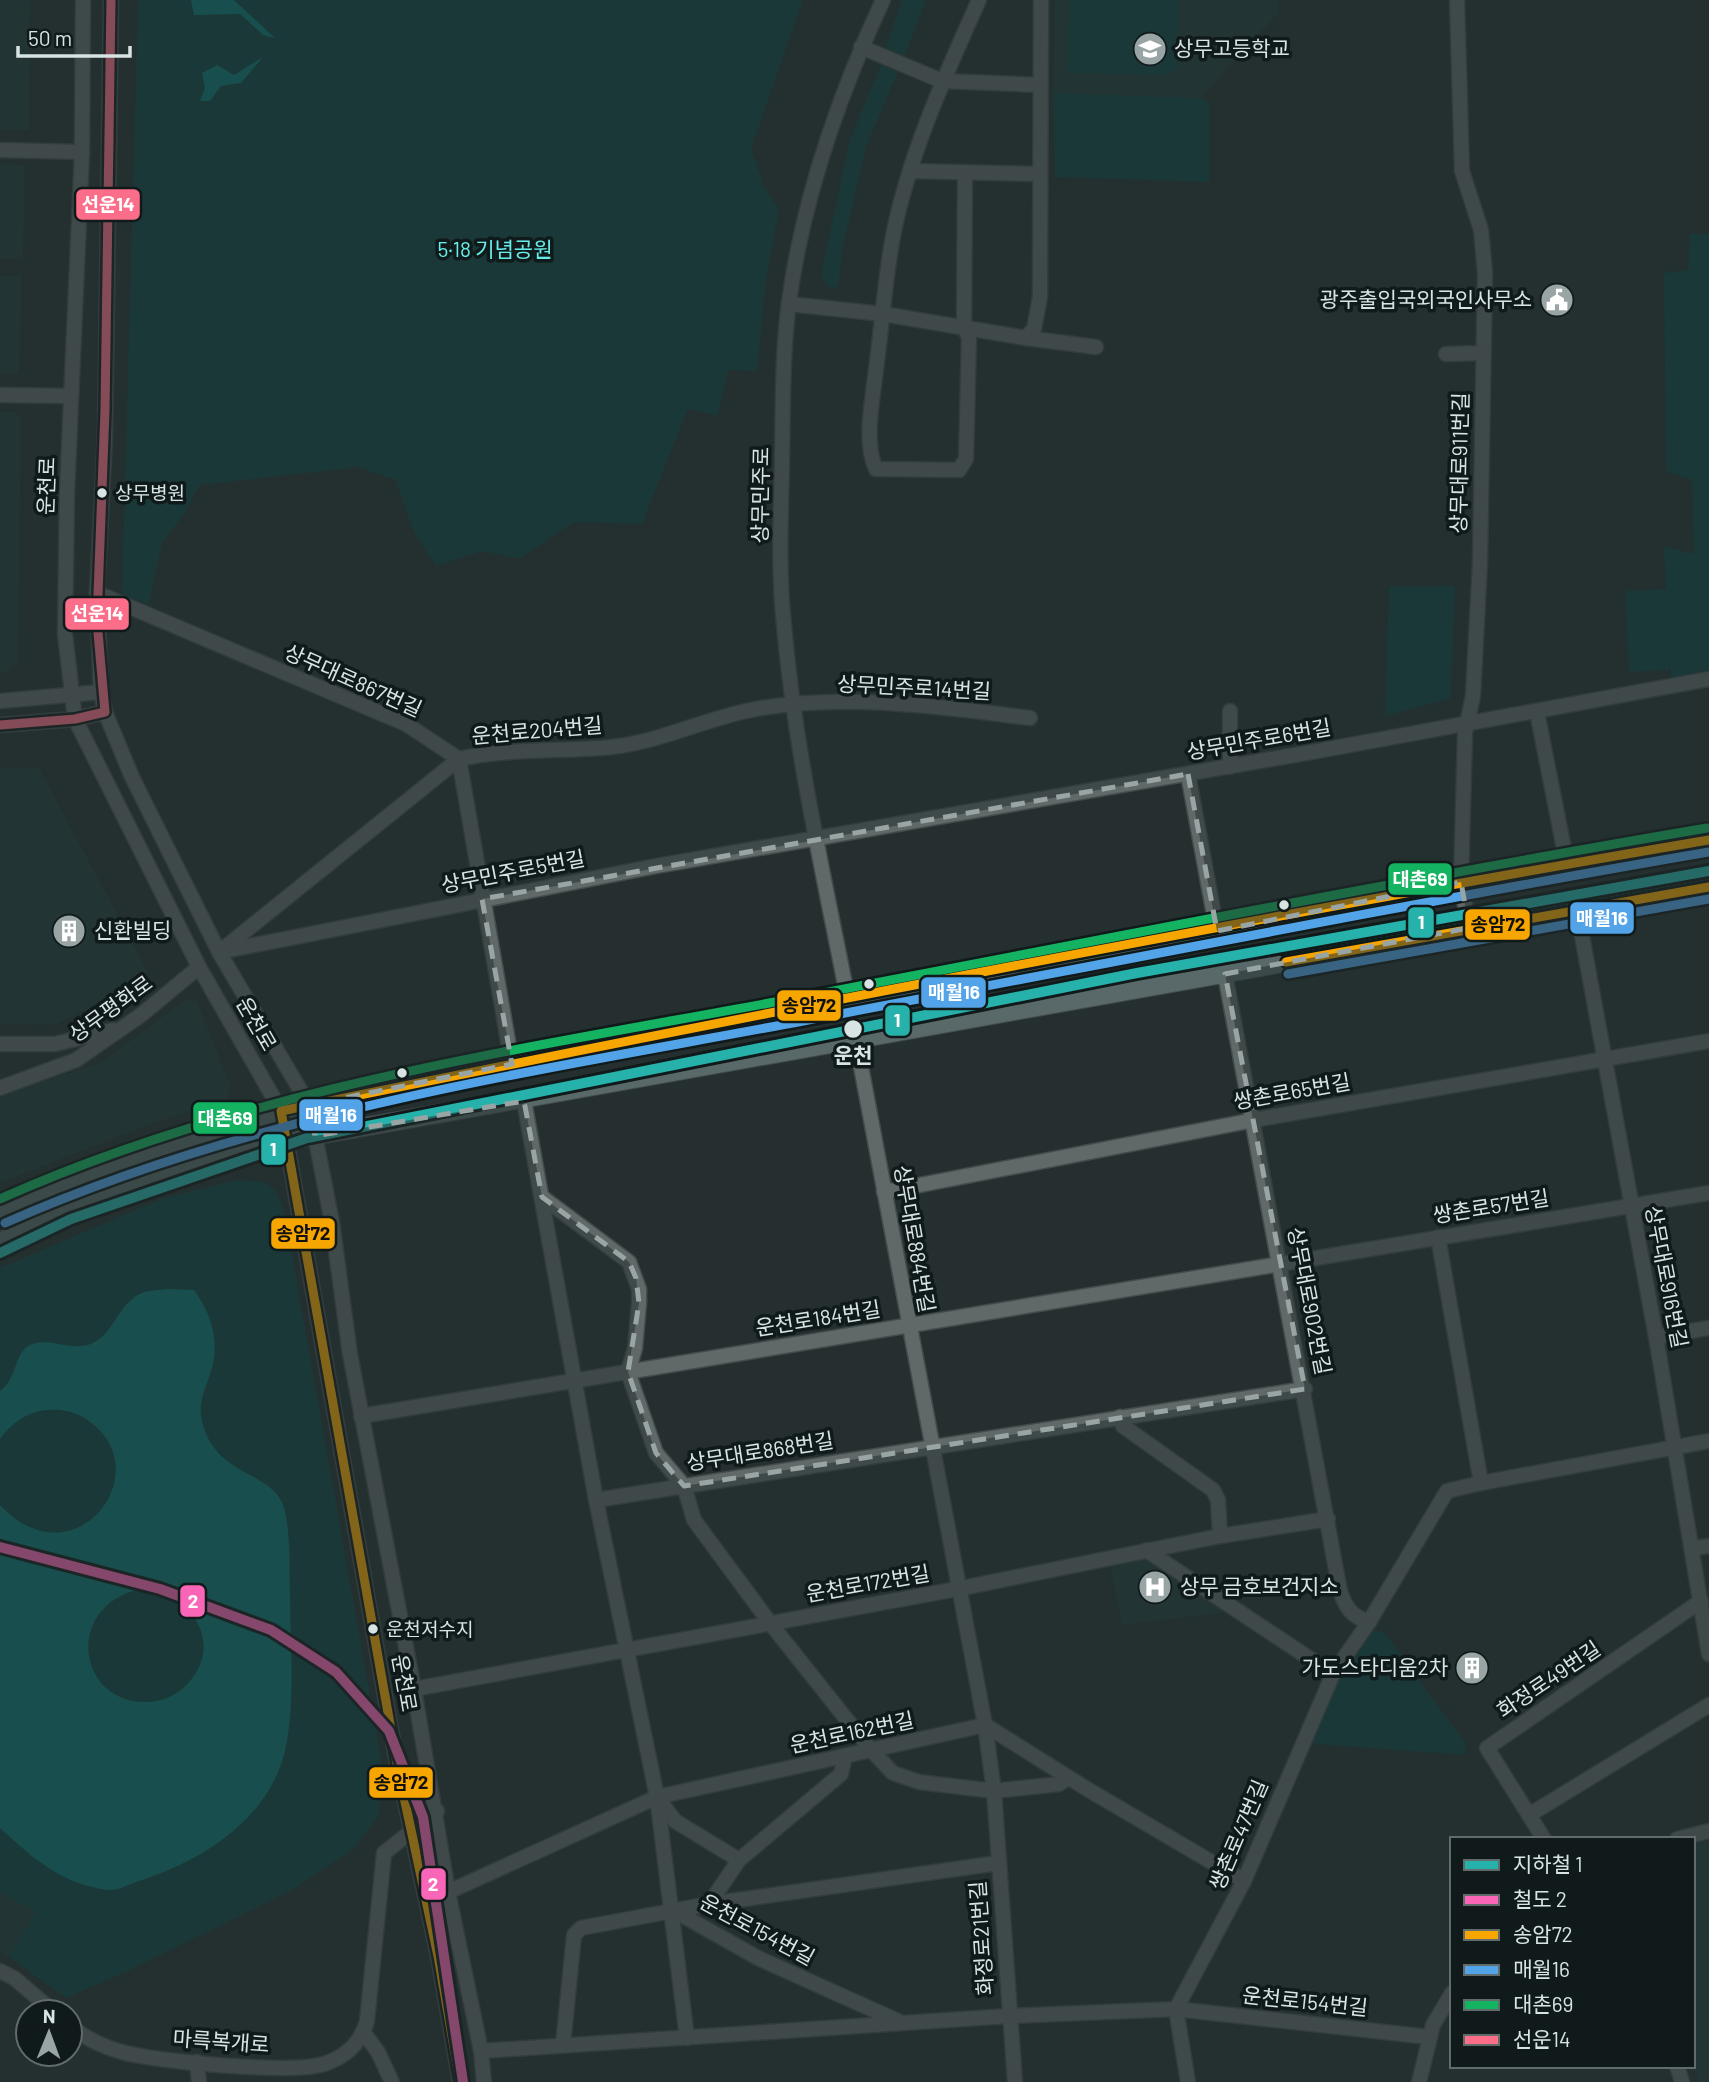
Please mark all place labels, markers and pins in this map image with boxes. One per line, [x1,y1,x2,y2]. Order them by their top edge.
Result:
school or university icon: 상무고등학교 [1131,30,1169,68]
place label: 상무고등학교 [1174,35,1290,60]
public building icon: 광주출입국외국인사무소 [1538,281,1576,319]
place label: 광주출입국외국인사무소 [1319,286,1532,311]
place label: 상무병원 [115,481,185,504]
marker: 상무병원 [95,486,109,500]
unlabelled marker [1277,898,1291,912]
building icon: 신환빌딩 [50,912,88,950]
place label: 신환빌딩 [94,917,171,942]
unlabelled marker [862,977,876,991]
marker: 운천 [842,1018,864,1040]
place label: 운천 [834,1042,872,1067]
unlabelled marker [395,1066,409,1080]
hospital icon: 상무 금호보건지소 [1136,1568,1174,1606]
place label: 상무 금호보건지소 [1180,1573,1339,1598]
place label: 운천저수지 [386,1617,473,1640]
marker: 운천저수지 [366,1622,380,1636]
building icon: 가도스타디움2차 [1453,1649,1491,1687]
place label: 가도스타디움2차 [1302,1654,1448,1679]

